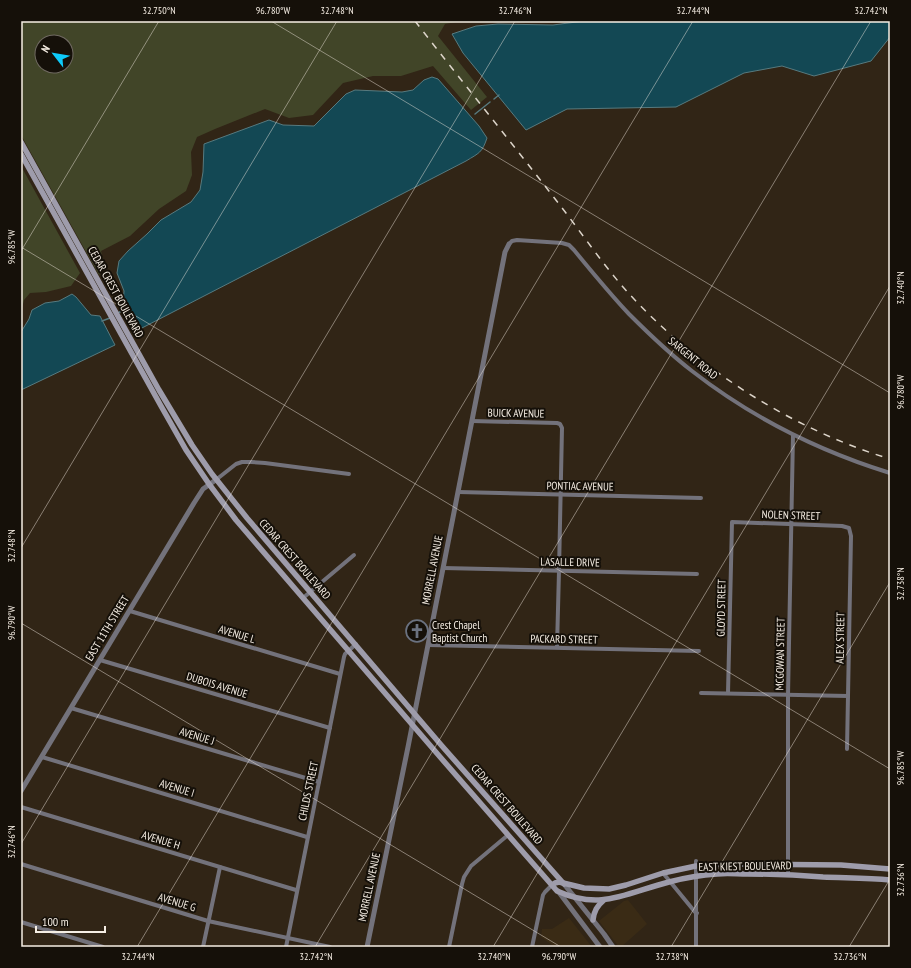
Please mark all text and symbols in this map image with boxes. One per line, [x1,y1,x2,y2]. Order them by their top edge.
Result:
text: 32.750°N [142,4,176,17]
text: 96.780°W [256,4,290,17]
text: 32.748°N [320,4,354,17]
text: 32.746°N [498,4,532,17]
text: 32.744°N [676,4,710,17]
text: 32.742°N [854,4,888,17]
north arrow [34,34,74,74]
text: N [38,43,53,55]
text: 96.785°W [5,230,18,264]
street label: CEDAR CREST BOULEVARD [85,244,147,340]
text: 32.740°N [894,271,907,305]
street label: SARGENT ROAD [665,334,721,382]
text: 96.780°W [894,375,907,409]
street label: BUICK AVENUE [488,406,545,420]
street label: PONTIAC AVENUE [546,478,614,494]
street label: NOLEN STREET [761,507,821,523]
street label: CEDAR CREST BOULEVARD [256,516,334,602]
text: 32.748°N [5,529,18,563]
street label: MORRELL AVENUE [418,534,446,606]
street label: LASALLE DRIVE [540,554,600,570]
text: 32.738°N [894,567,907,601]
street label: GLOYD STREET [714,579,729,637]
street label: EAST 11TH STREET [82,593,132,663]
text: 96.790°W [5,606,18,640]
street label: ALEX STREET [833,612,847,664]
street label: MCGOWAN STREET [772,617,788,691]
church icon: Crest Chapel Baptist Church [404,618,430,644]
place label: Crest Chapel Baptist Church [432,618,487,645]
street label: AVENUE L [217,622,258,646]
street label: PACKARD STREET [530,631,598,647]
street label: DUBOIS AVENUE [185,669,249,701]
street label: AVENUE J [178,724,216,748]
text: 96.785°W [894,751,907,785]
street label: CHILDS STREET [295,760,321,822]
street label: CEDAR CREST BOULEVARD [468,761,546,847]
street label: AVENUE I [158,776,196,800]
text: 32.746°N [5,825,18,859]
street label: AVENUE H [140,828,182,852]
street label: MORRELL AVENUE [355,851,383,923]
street label: EAST KIEST BOULEVARD [698,858,792,874]
text: 32.736°N [894,863,907,897]
street label: AVENUE G [156,890,198,914]
scale bar [36,908,105,934]
text: 100 m [42,914,69,929]
text: 32.744°N [121,950,155,963]
text: 32.742°N [299,950,333,963]
text: 32.740°N [477,950,511,963]
text: 96.790°W [542,950,576,963]
text: 32.738°N [655,950,689,963]
text: 32.736°N [833,950,867,963]

